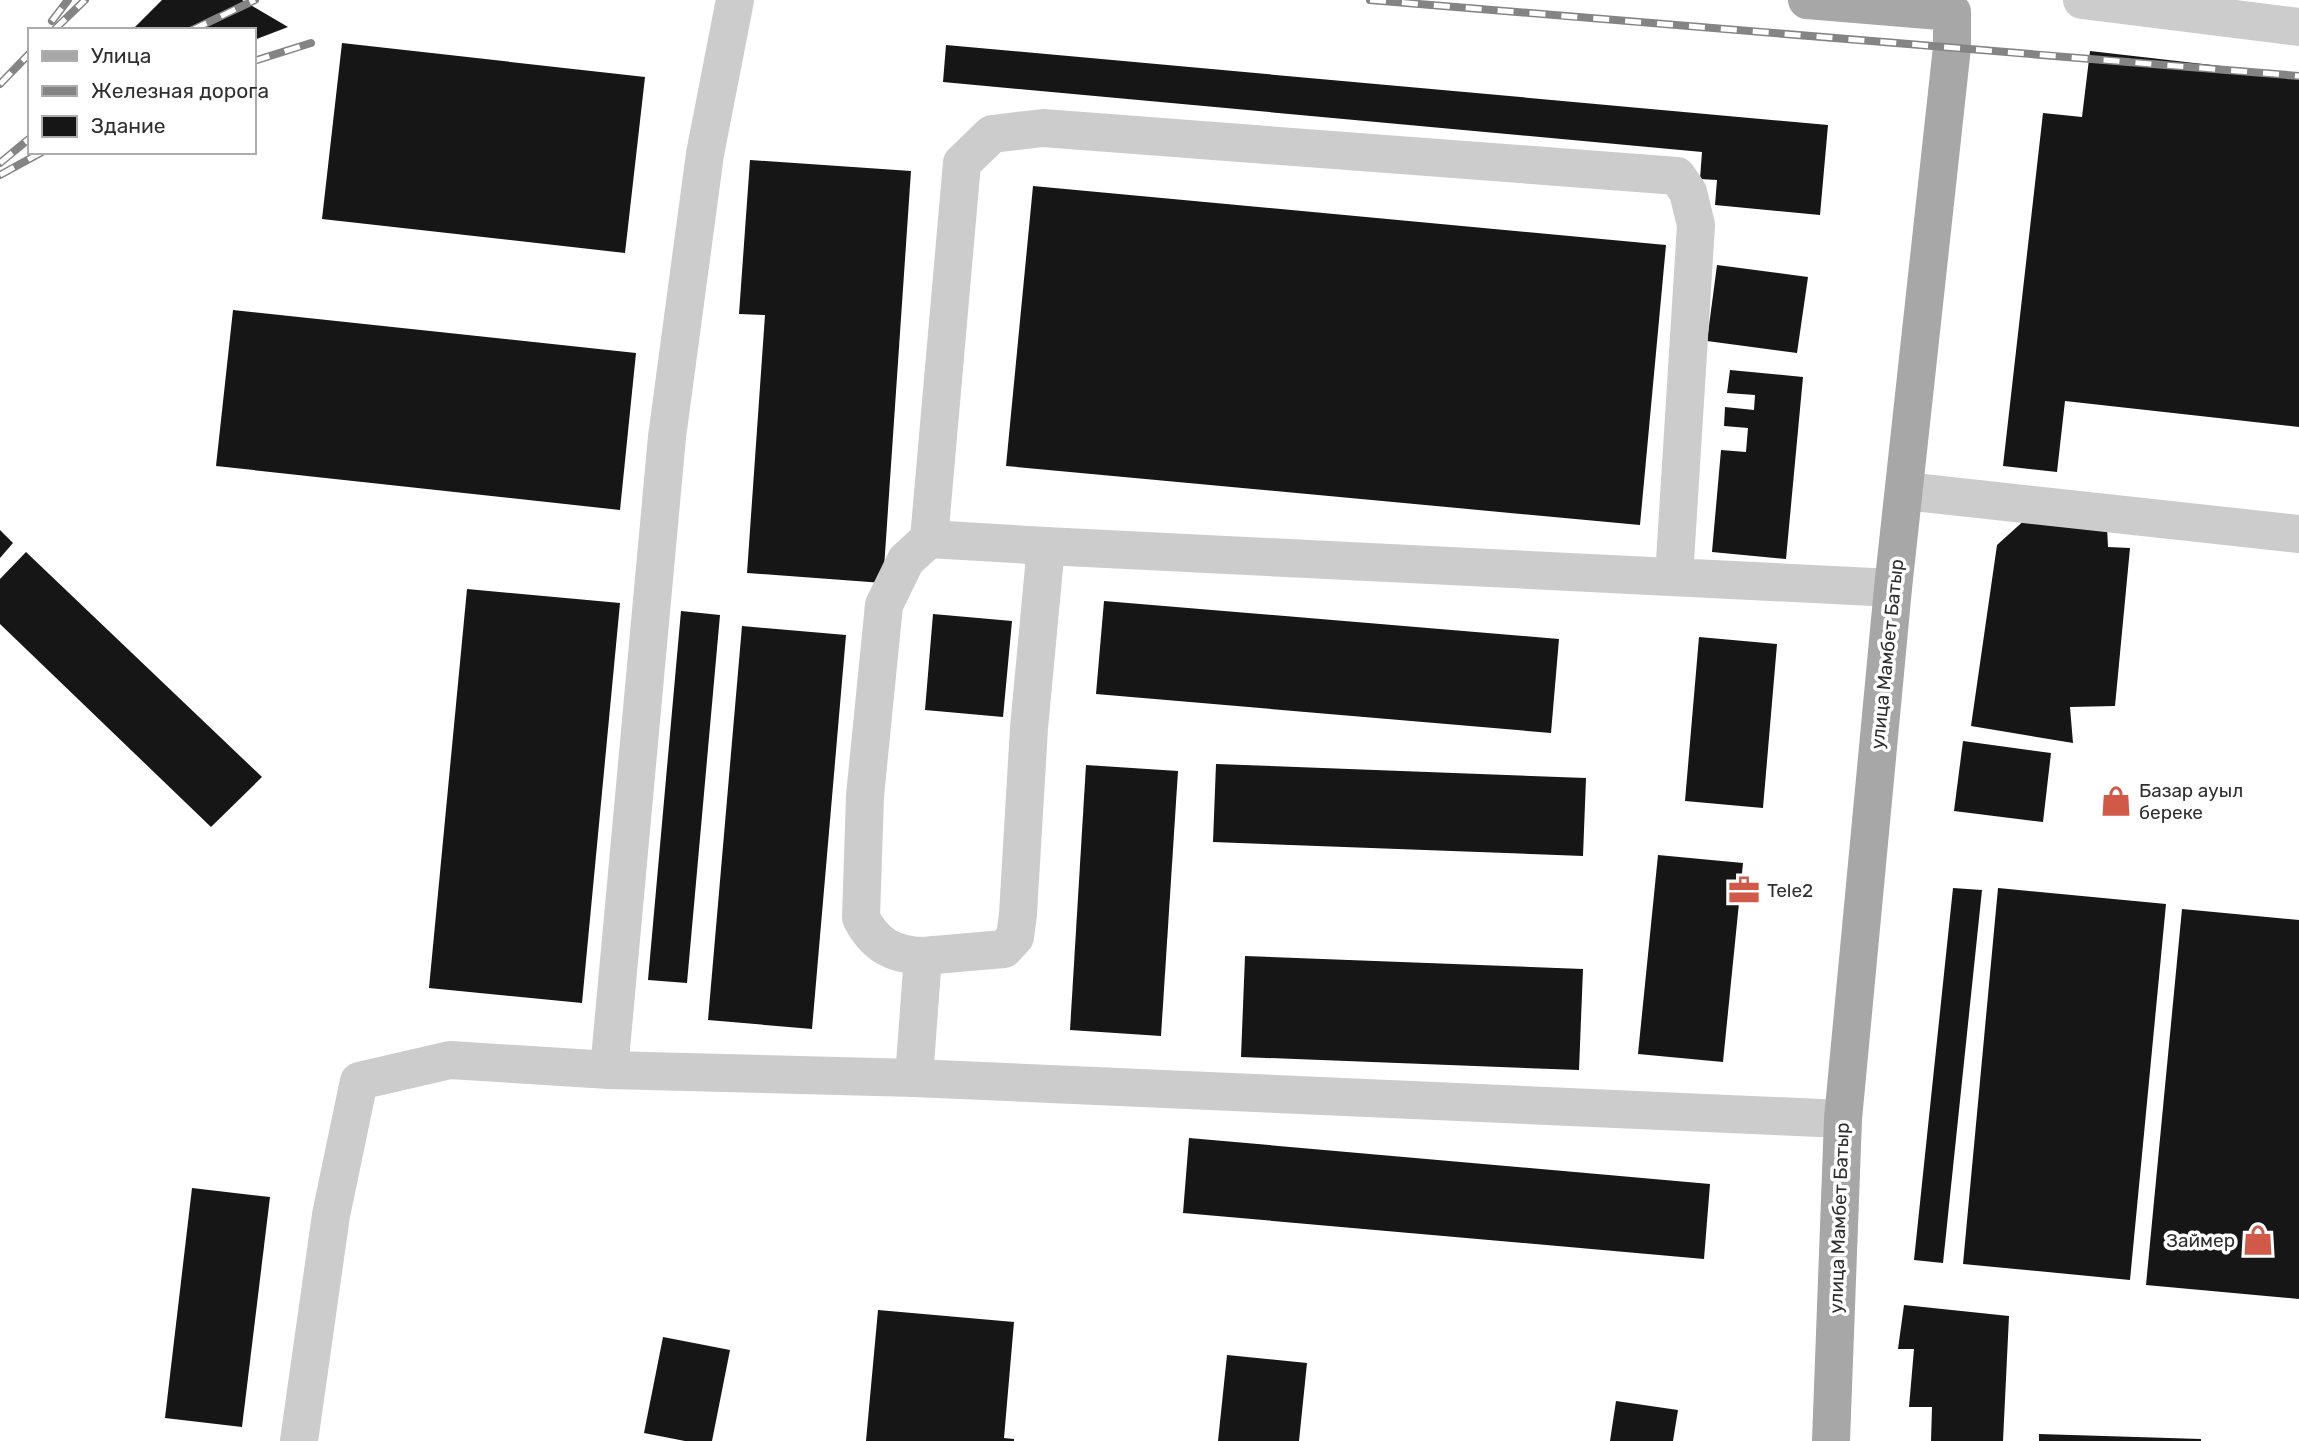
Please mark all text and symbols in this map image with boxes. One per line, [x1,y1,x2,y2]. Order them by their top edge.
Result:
legend [28,28,256,154]
text: Улица [91,43,151,68]
text: Железная дорога [91,78,269,103]
text: Здание [91,113,166,138]
street label: улица Мамбет Батыр [1866,558,1908,750]
place label: Базар ауыл береке [2139,779,2243,824]
shop icon: Базар ауыл береке [2099,784,2133,818]
office icon: Tele2 [1727,873,1761,907]
place label: Tele2 [1767,879,1813,902]
street label: улица Мамбет Батыр [1824,1122,1854,1314]
shop icon: Займер [2241,1223,2275,1257]
place label: Займер [2166,1229,2235,1252]

